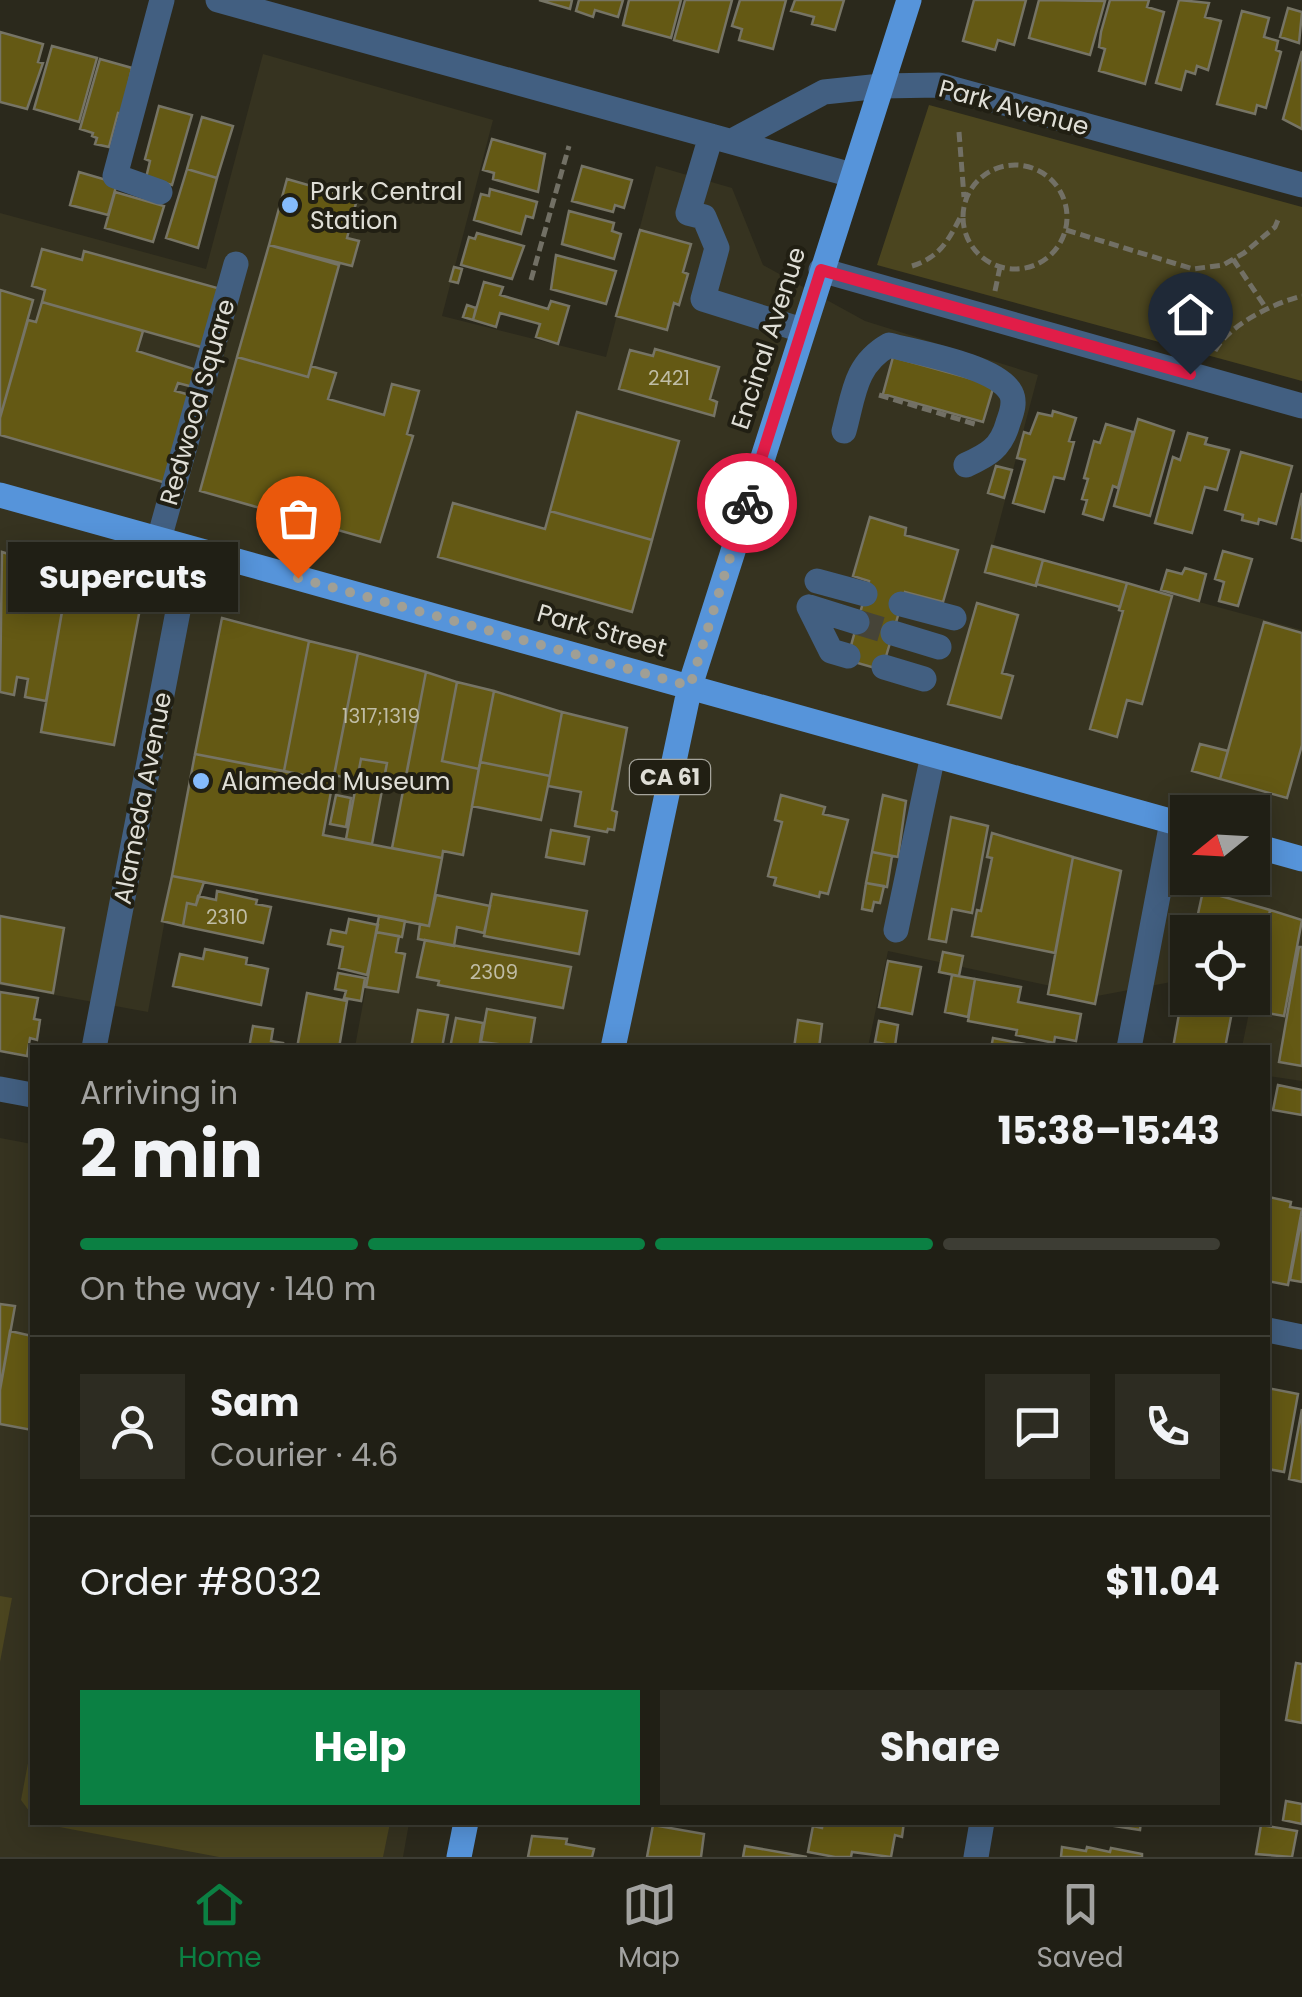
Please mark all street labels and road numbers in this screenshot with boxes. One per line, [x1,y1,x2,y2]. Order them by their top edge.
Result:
street label: Park Avenue [935,71,1093,144]
street label: Encinal Avenue [723,243,814,434]
street label: Redwood Square [151,295,244,509]
street label: Park Street [533,595,671,666]
street label: Alameda Avenue [105,689,180,907]
road number: CA 61 [630,760,710,794]

